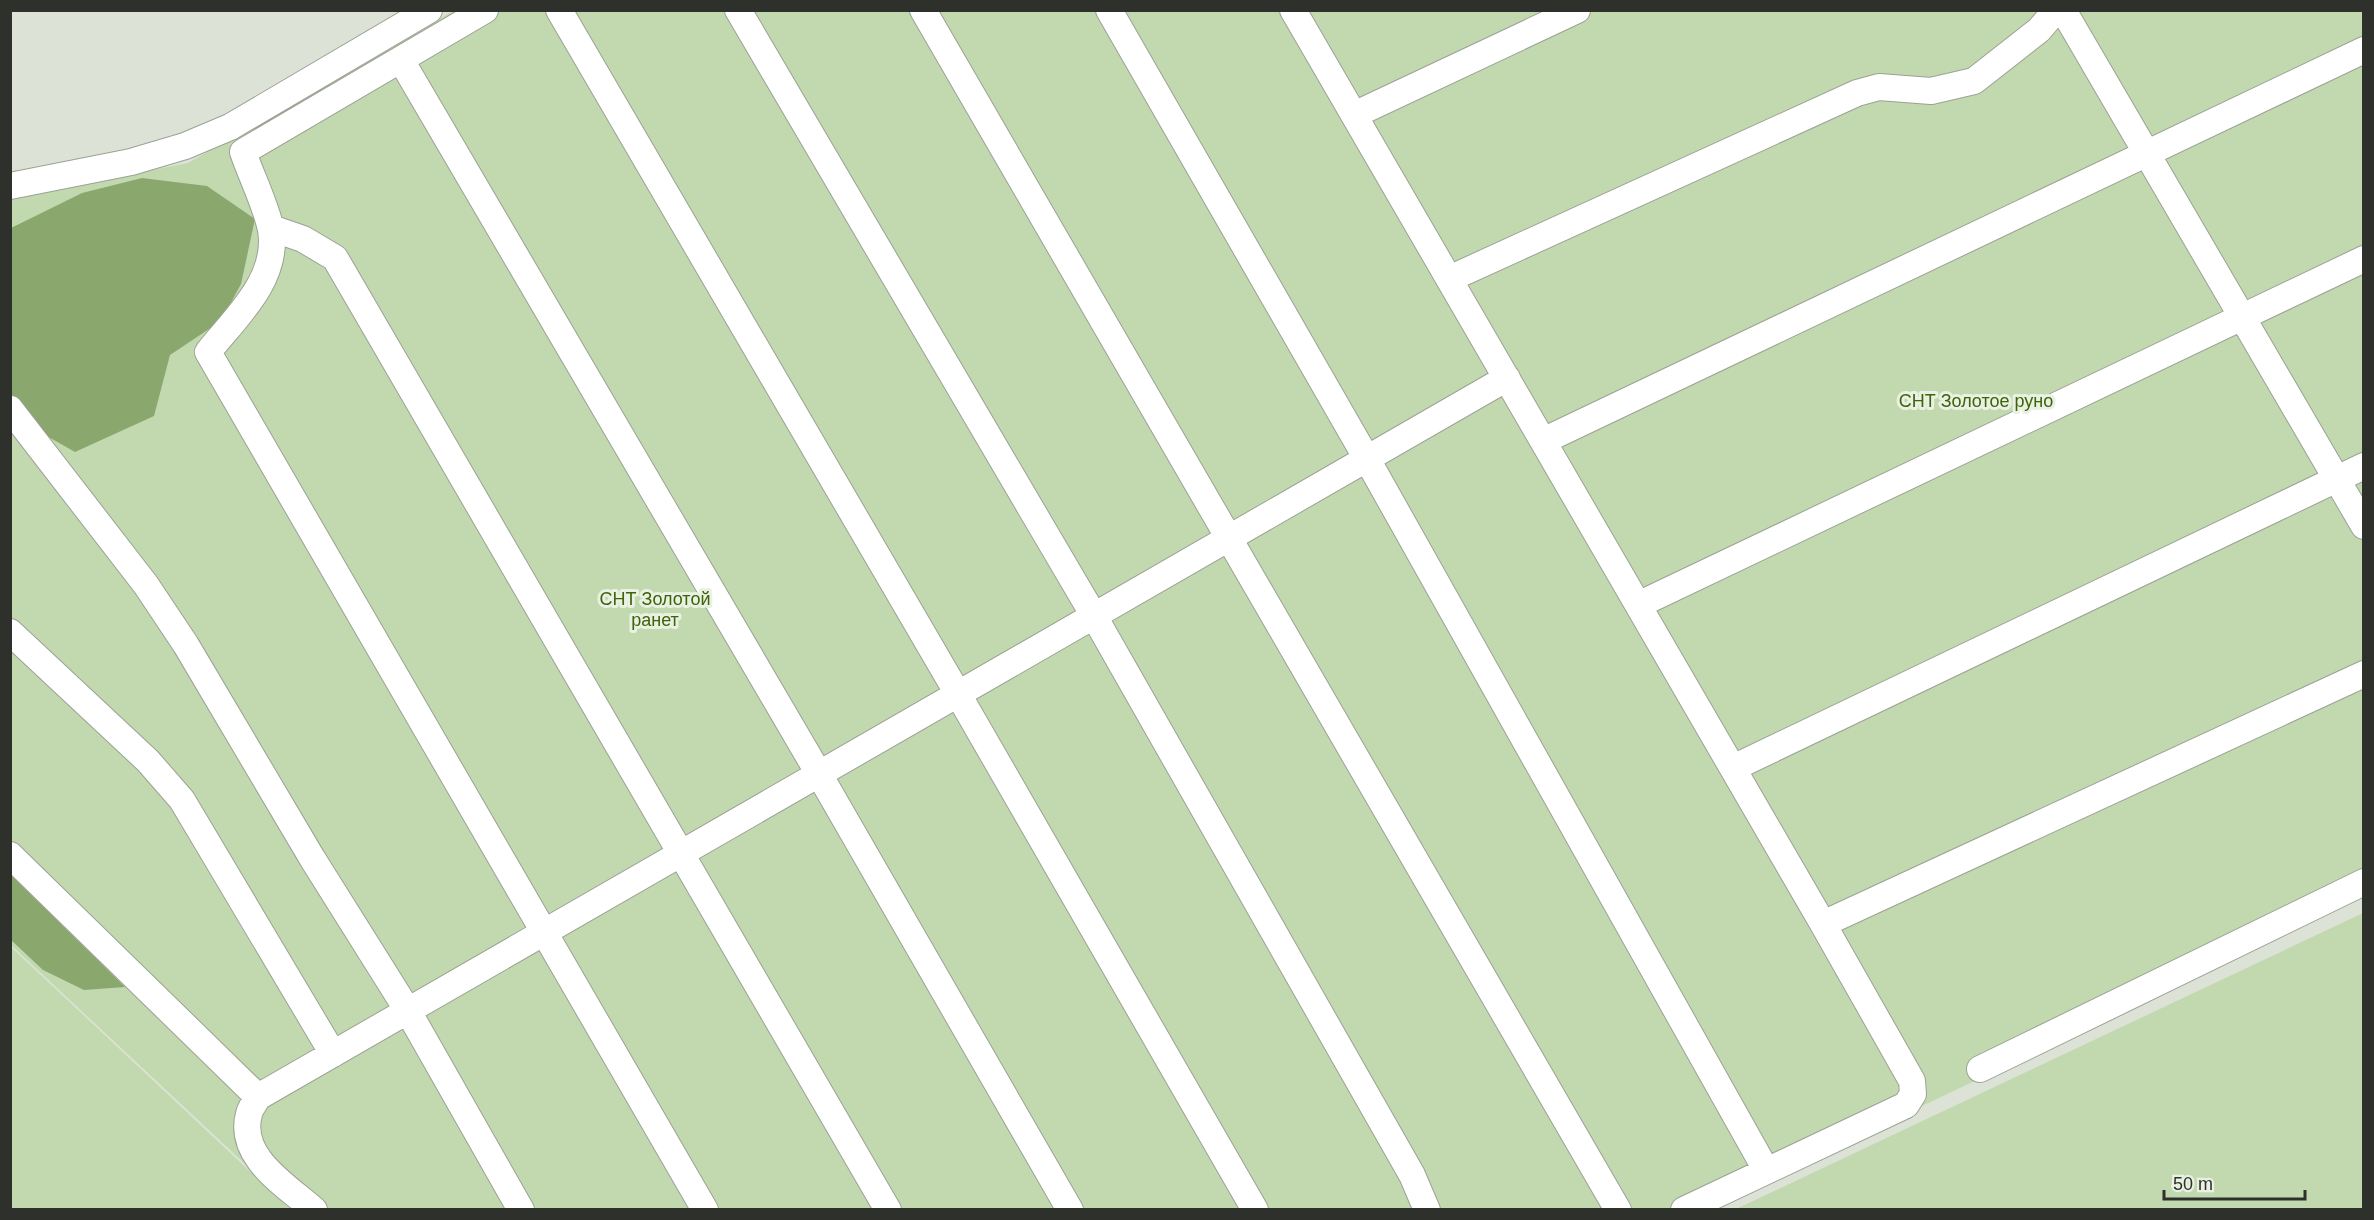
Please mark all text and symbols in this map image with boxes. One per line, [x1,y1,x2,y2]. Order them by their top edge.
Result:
park label: СНТ Золотое руно [1899,391,2053,411]
park label: СНТ Золотой ранет [600,589,710,630]
scale bar [2164,1163,2305,1201]
text: 50 m [2173,1174,2213,1194]

